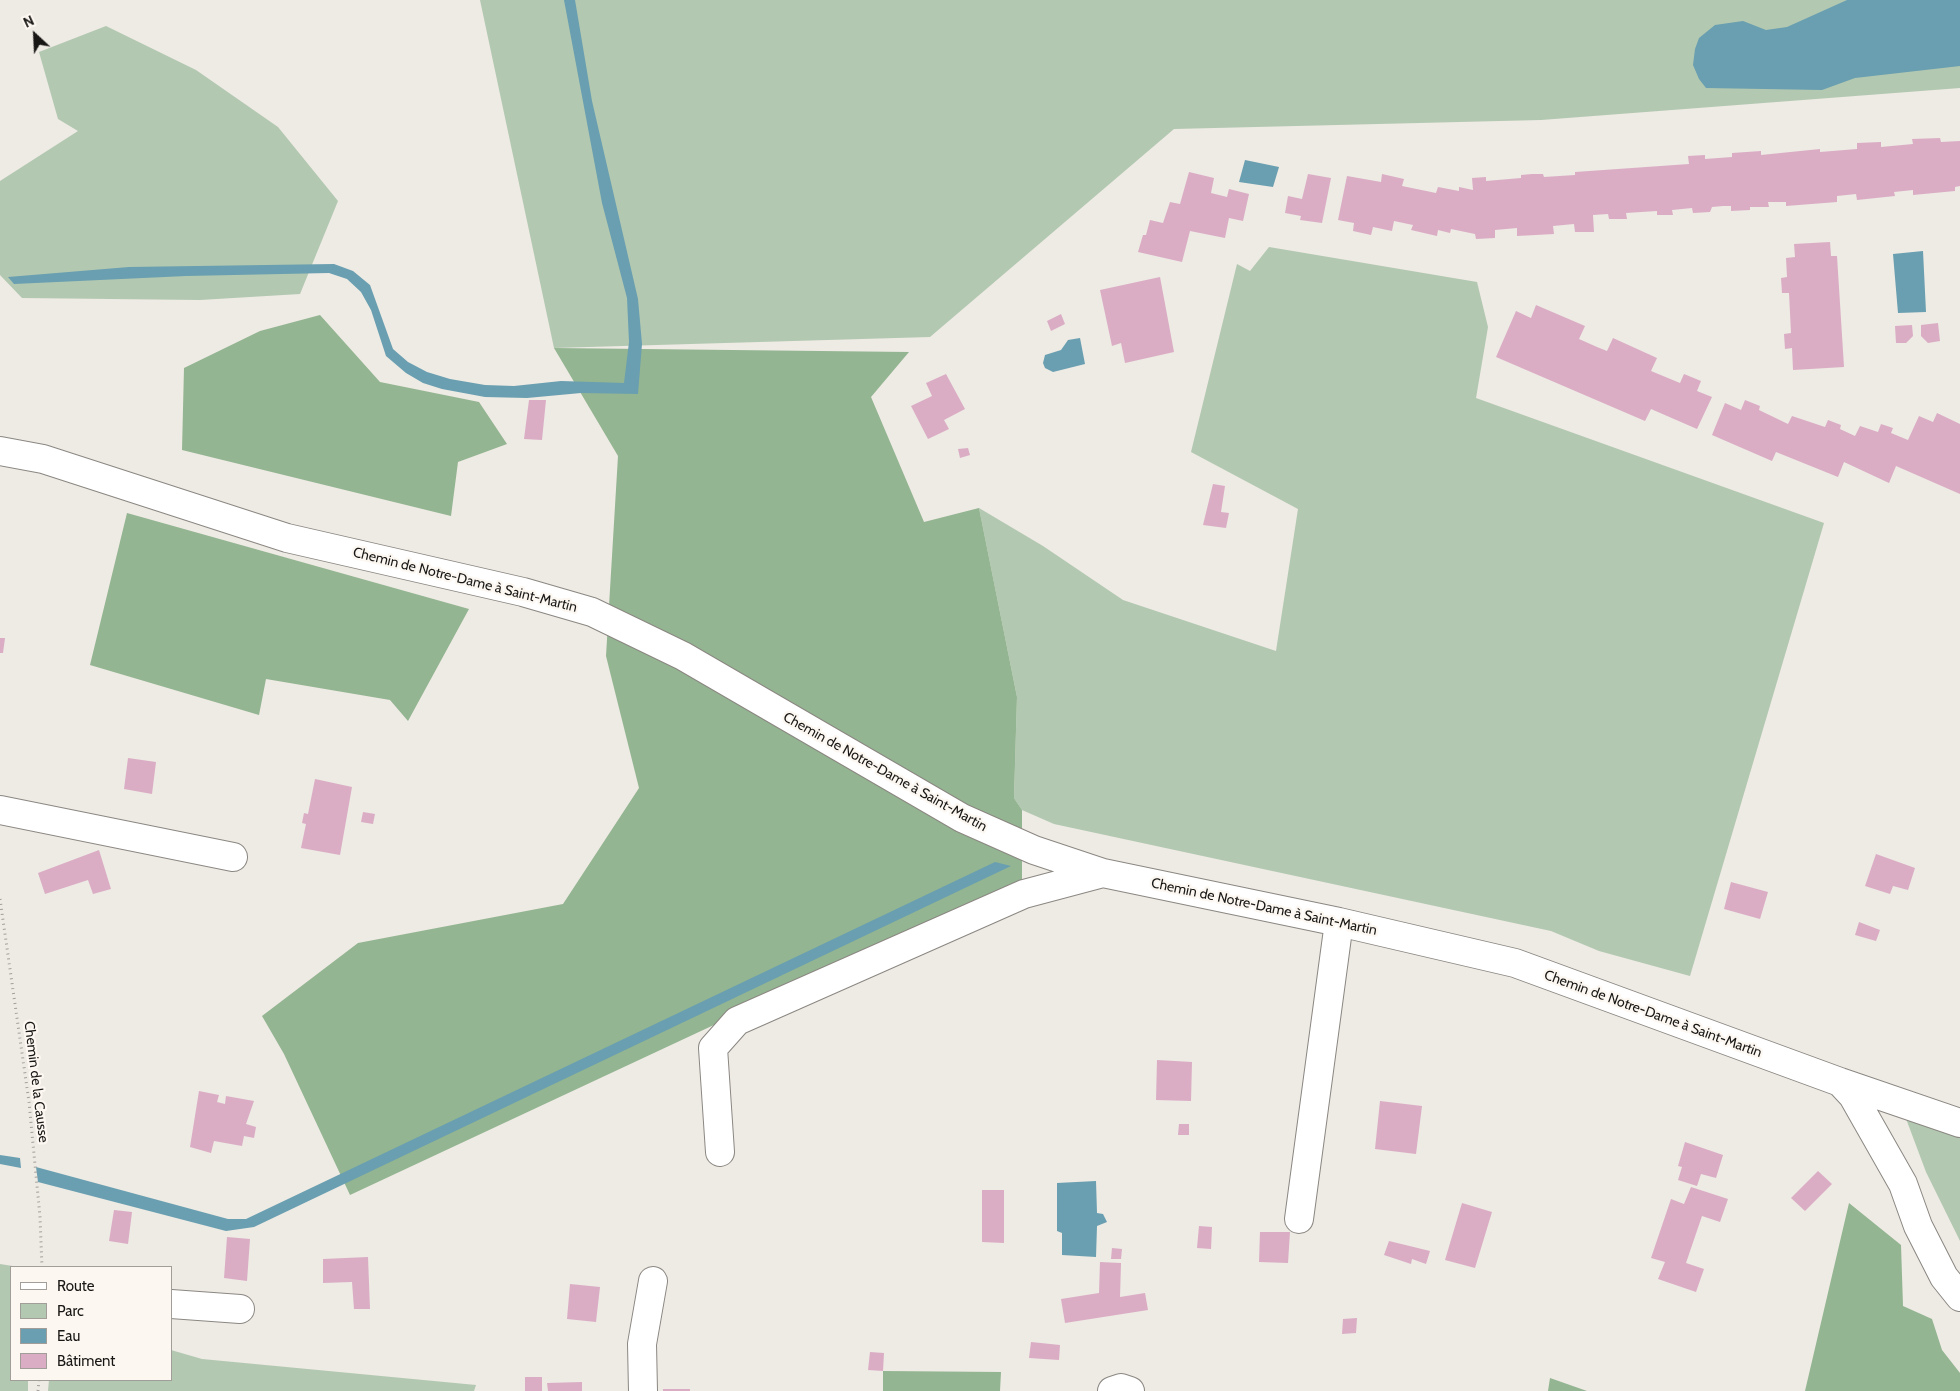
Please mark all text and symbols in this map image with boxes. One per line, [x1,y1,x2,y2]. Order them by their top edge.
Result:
north arrow [10,10,60,60]
text: N [20,11,37,32]
street label: Chemin de Notre-Dame à Saint-Martin [351,544,579,616]
street label: Chemin de Notre-Dame à Saint-Martin [780,709,990,835]
street label: Chemin de Notre-Dame à Saint-Martin [1150,875,1378,939]
street label: Chemin de Notre-Dame à Saint-Martin [1542,967,1764,1061]
street label: Chemin de la Causse [20,1020,52,1144]
legend [10,1266,172,1381]
text: Route [57,1277,95,1295]
text: Parc [57,1302,84,1320]
text: Eau [57,1327,80,1345]
text: Bâtiment [57,1352,115,1370]

